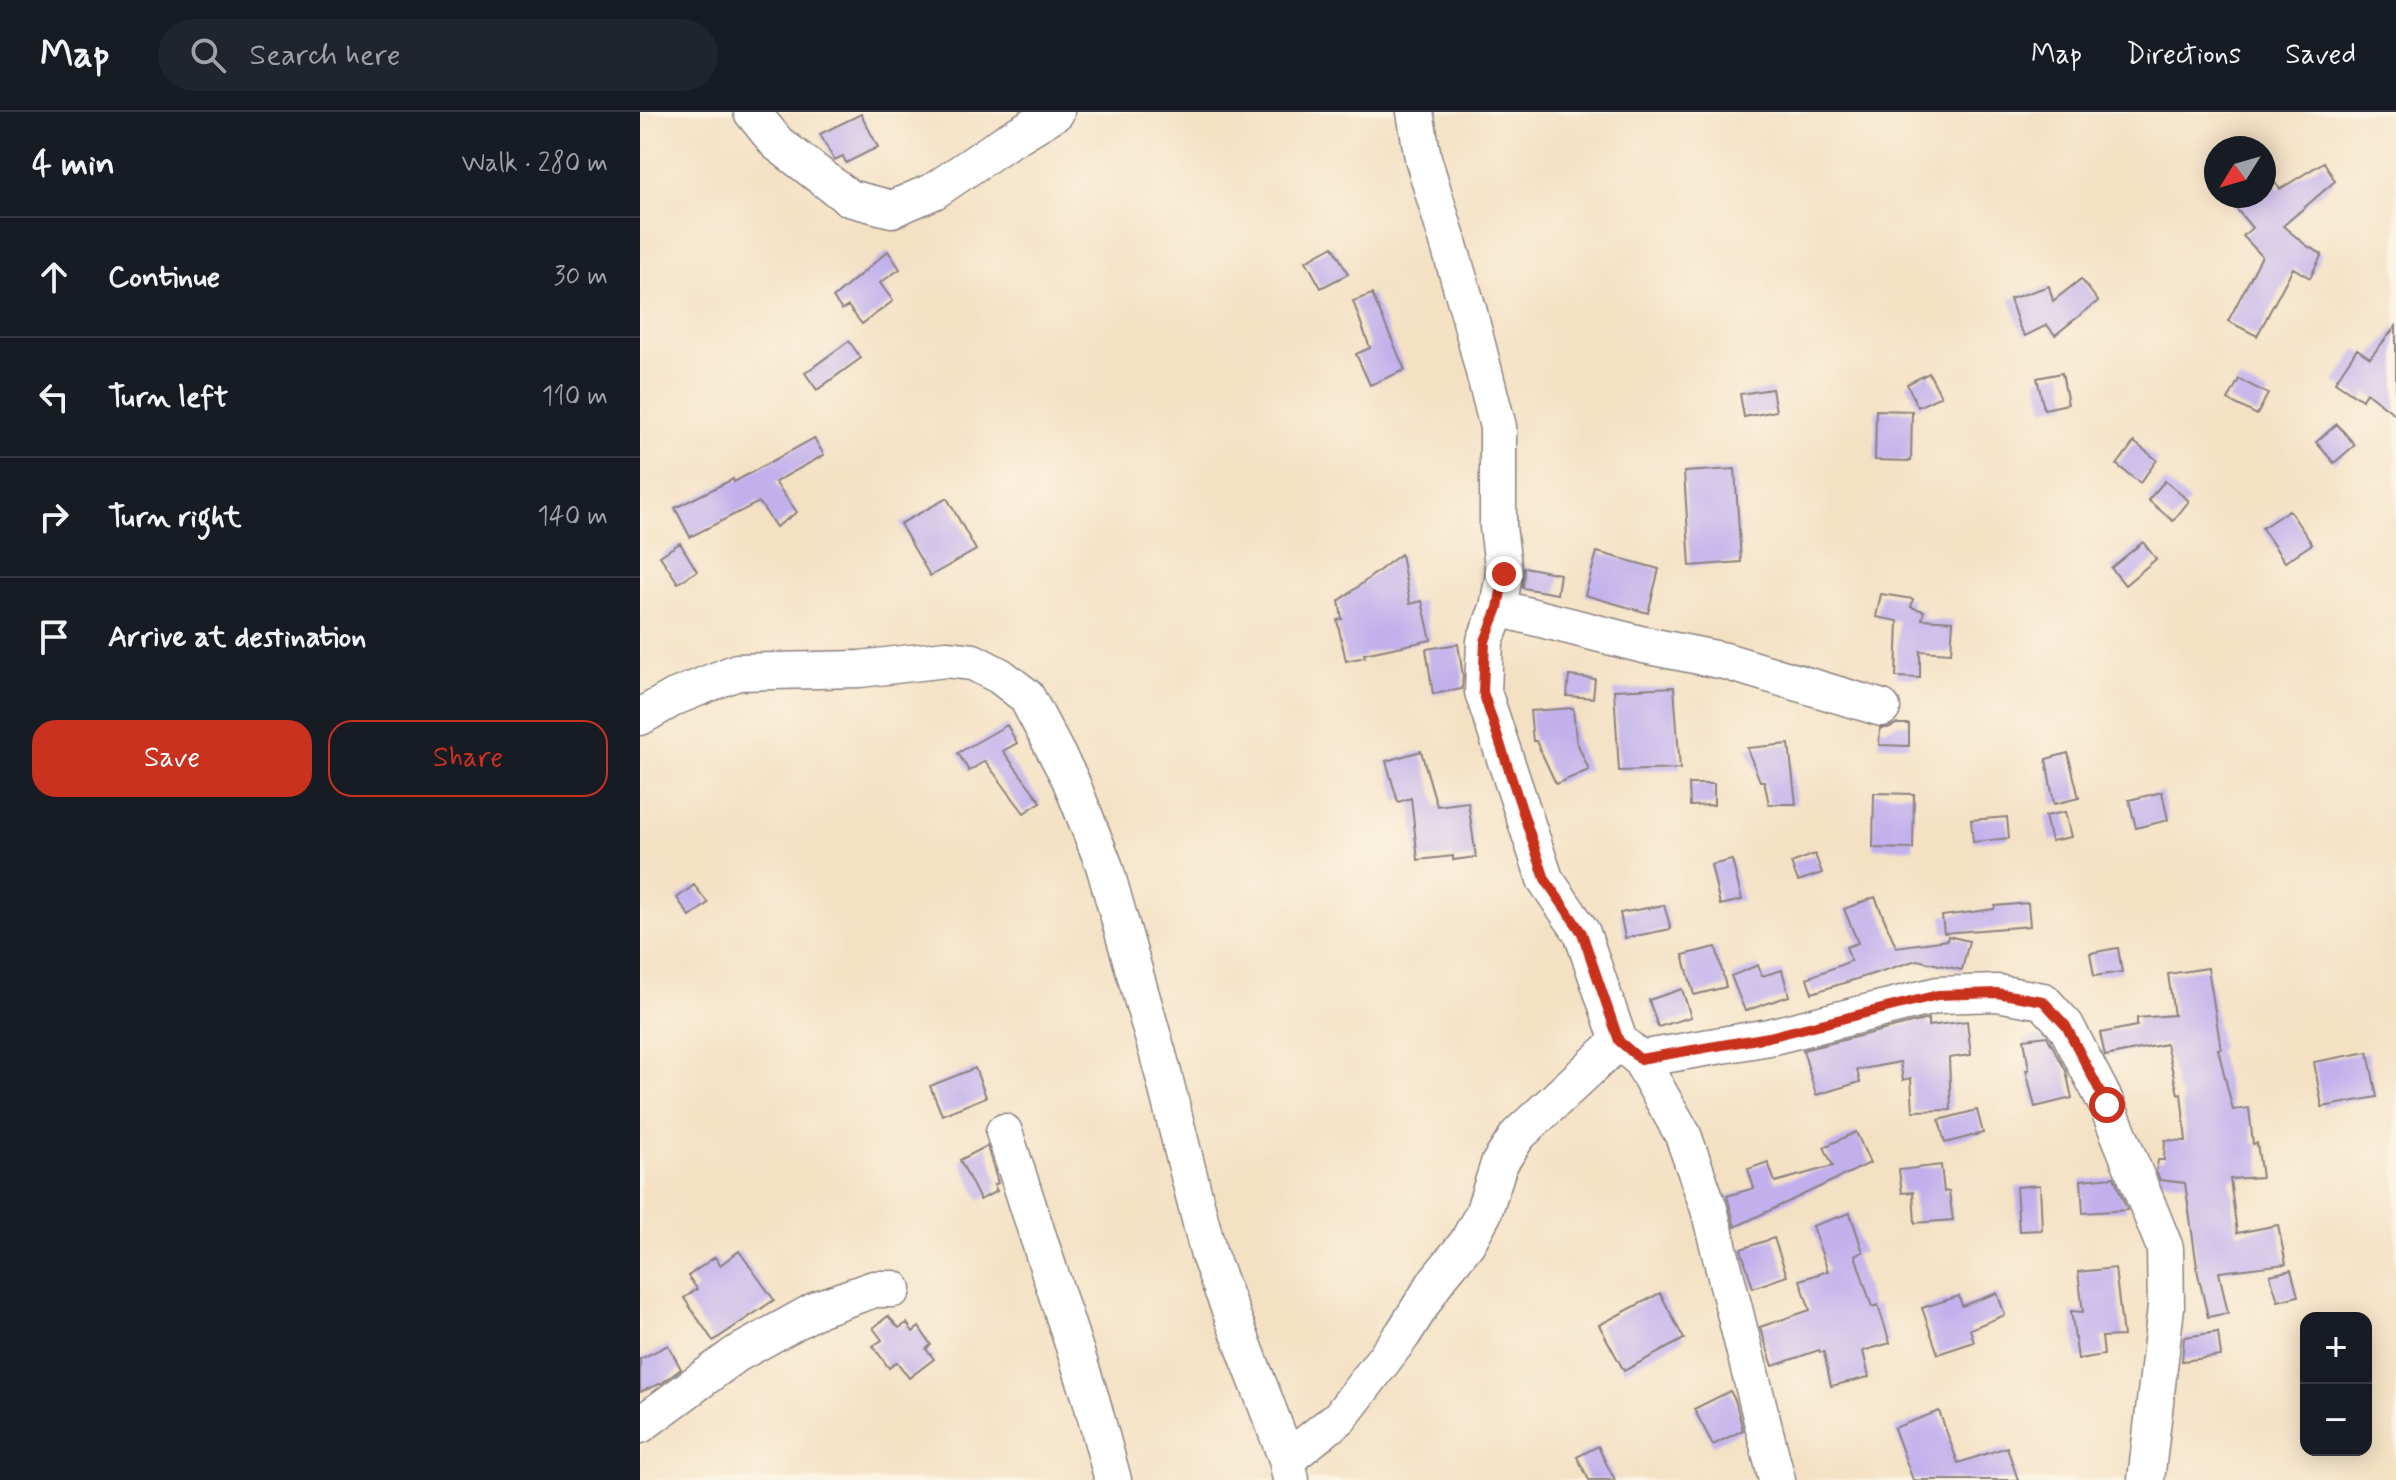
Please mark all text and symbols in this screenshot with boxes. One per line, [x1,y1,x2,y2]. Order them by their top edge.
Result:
search box [158,19,718,91]
text: Map [40,31,110,80]
icon: search [186,33,230,77]
text: Search here [250,36,401,75]
text: Map [2031,37,2082,74]
text: Directions [2126,37,2241,74]
text: Saved [2285,37,2356,74]
north arrow [2204,136,2276,208]
text: 4 min [32,142,115,187]
text: Walk · 280 m [461,147,608,181]
icon: ahead [32,255,76,299]
text: Continue [108,258,220,297]
text: 30 m [554,260,608,294]
icon: left [32,375,76,419]
text: Turn left [108,378,228,417]
text: 110 m [542,380,608,414]
icon: right [32,495,76,539]
text: Turn right [108,498,241,537]
text: 140 m [537,500,608,534]
route end [1486,556,1522,592]
icon: arrive [32,615,76,659]
text: Arrive at destination [108,618,366,657]
button: Save [32,720,312,797]
button: Share [328,720,608,797]
route start [2089,1087,2125,1123]
map controls [2300,1312,2372,1456]
button: + [2300,1312,2372,1384]
button: − [2300,1384,2372,1456]

